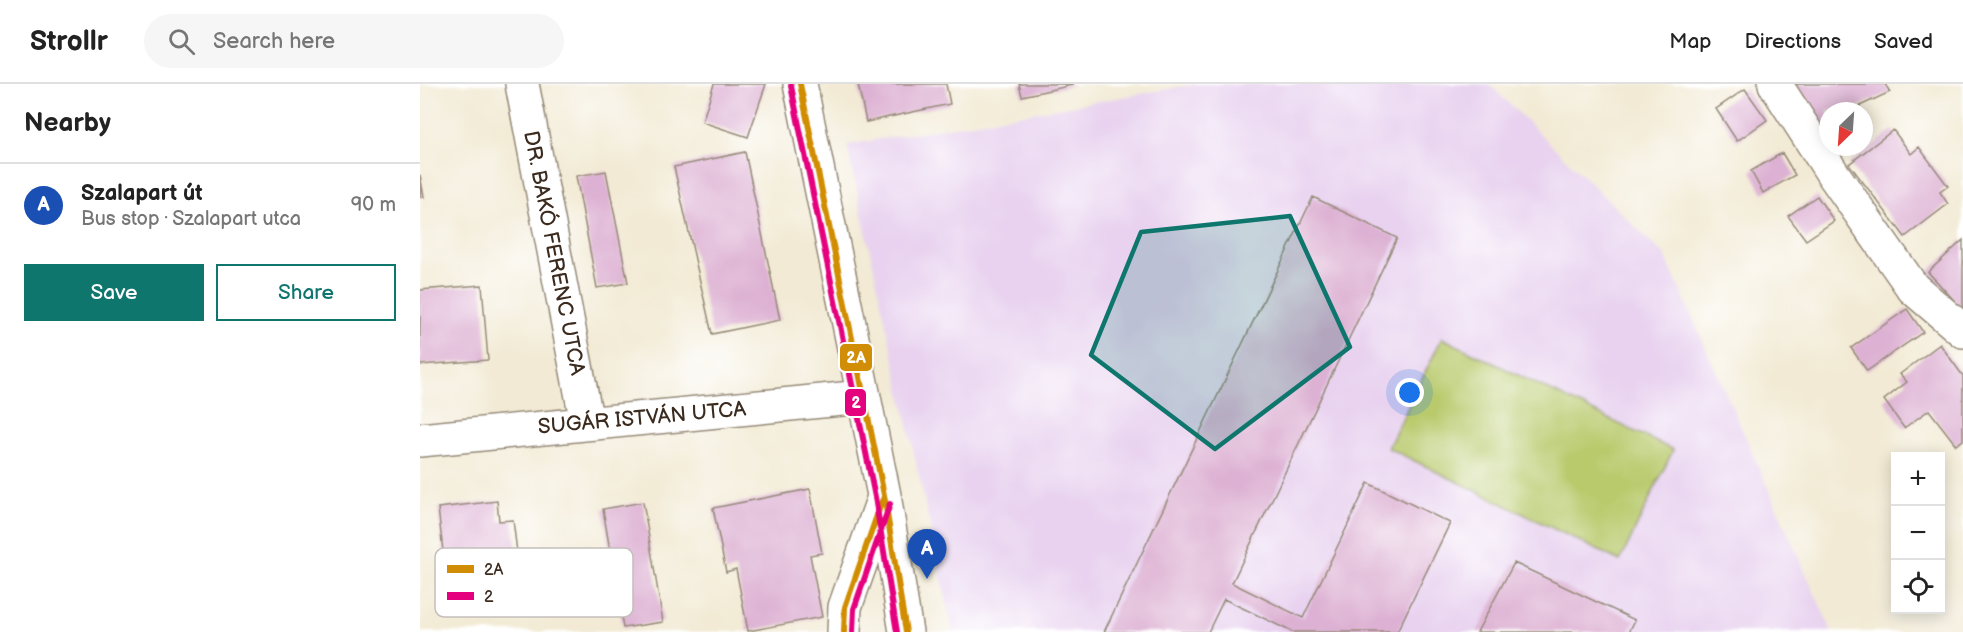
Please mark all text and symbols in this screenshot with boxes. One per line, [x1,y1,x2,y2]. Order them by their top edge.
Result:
search box [144,14,564,68]
text: Strollr [30,25,108,58]
icon: search [165,25,198,58]
text: Search here [213,28,335,55]
text: Map [1669,29,1712,54]
text: Directions [1745,29,1841,54]
text: Saved [1874,29,1933,54]
north arrow [1819,102,1873,156]
text: Nearby [24,108,111,139]
street label: DR. BAKÓ FERENC UTCA [518,129,590,377]
text: Szalapart út [81,180,203,207]
text: A [37,193,50,217]
text: 90 m [351,193,396,217]
text: Bus stop · Szalapart utca [81,207,301,231]
button: Save [24,264,204,321]
button: Share [216,264,396,321]
line badge: 2A [839,343,873,372]
text: 2A [846,349,866,368]
your location [1395,378,1424,407]
line badge: 2 [844,388,867,417]
text: 2 [851,394,861,413]
street label: SUGÁR ISTVÁN UTCA [537,396,747,440]
map controls [1891,452,1945,614]
button: + [1891,452,1945,506]
button: − [1891,506,1945,560]
pin: A [908,530,946,579]
legend [435,548,633,617]
button: locate [1891,560,1945,614]
text: 2A [484,561,503,580]
text: 2 [484,588,494,607]

